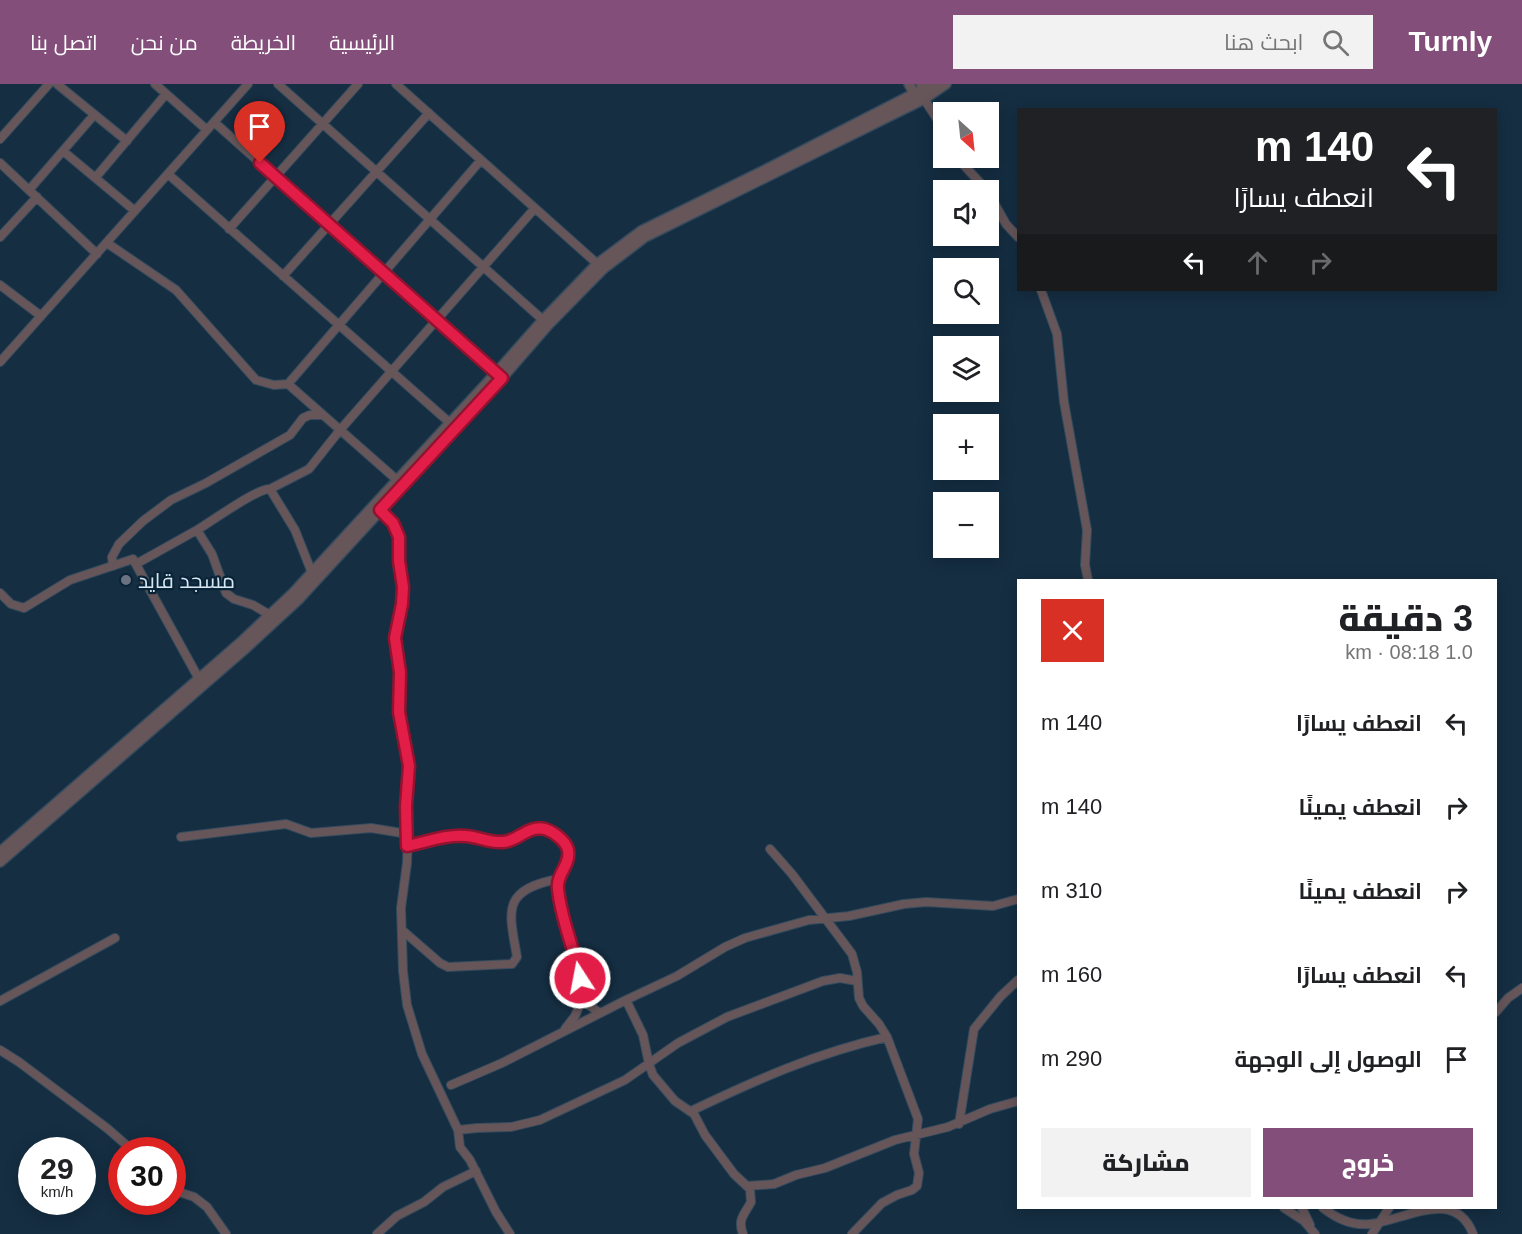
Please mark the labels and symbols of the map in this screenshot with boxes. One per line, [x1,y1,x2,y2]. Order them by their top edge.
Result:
pin [234,101,285,163]
north arrow [933,102,999,168]
place label: مسجد قايد [138,569,235,592]
marker: مسجد قايد [119,573,133,587]
position arrow [548,946,612,1010]
speed limit sign: 30 [108,1137,186,1215]

